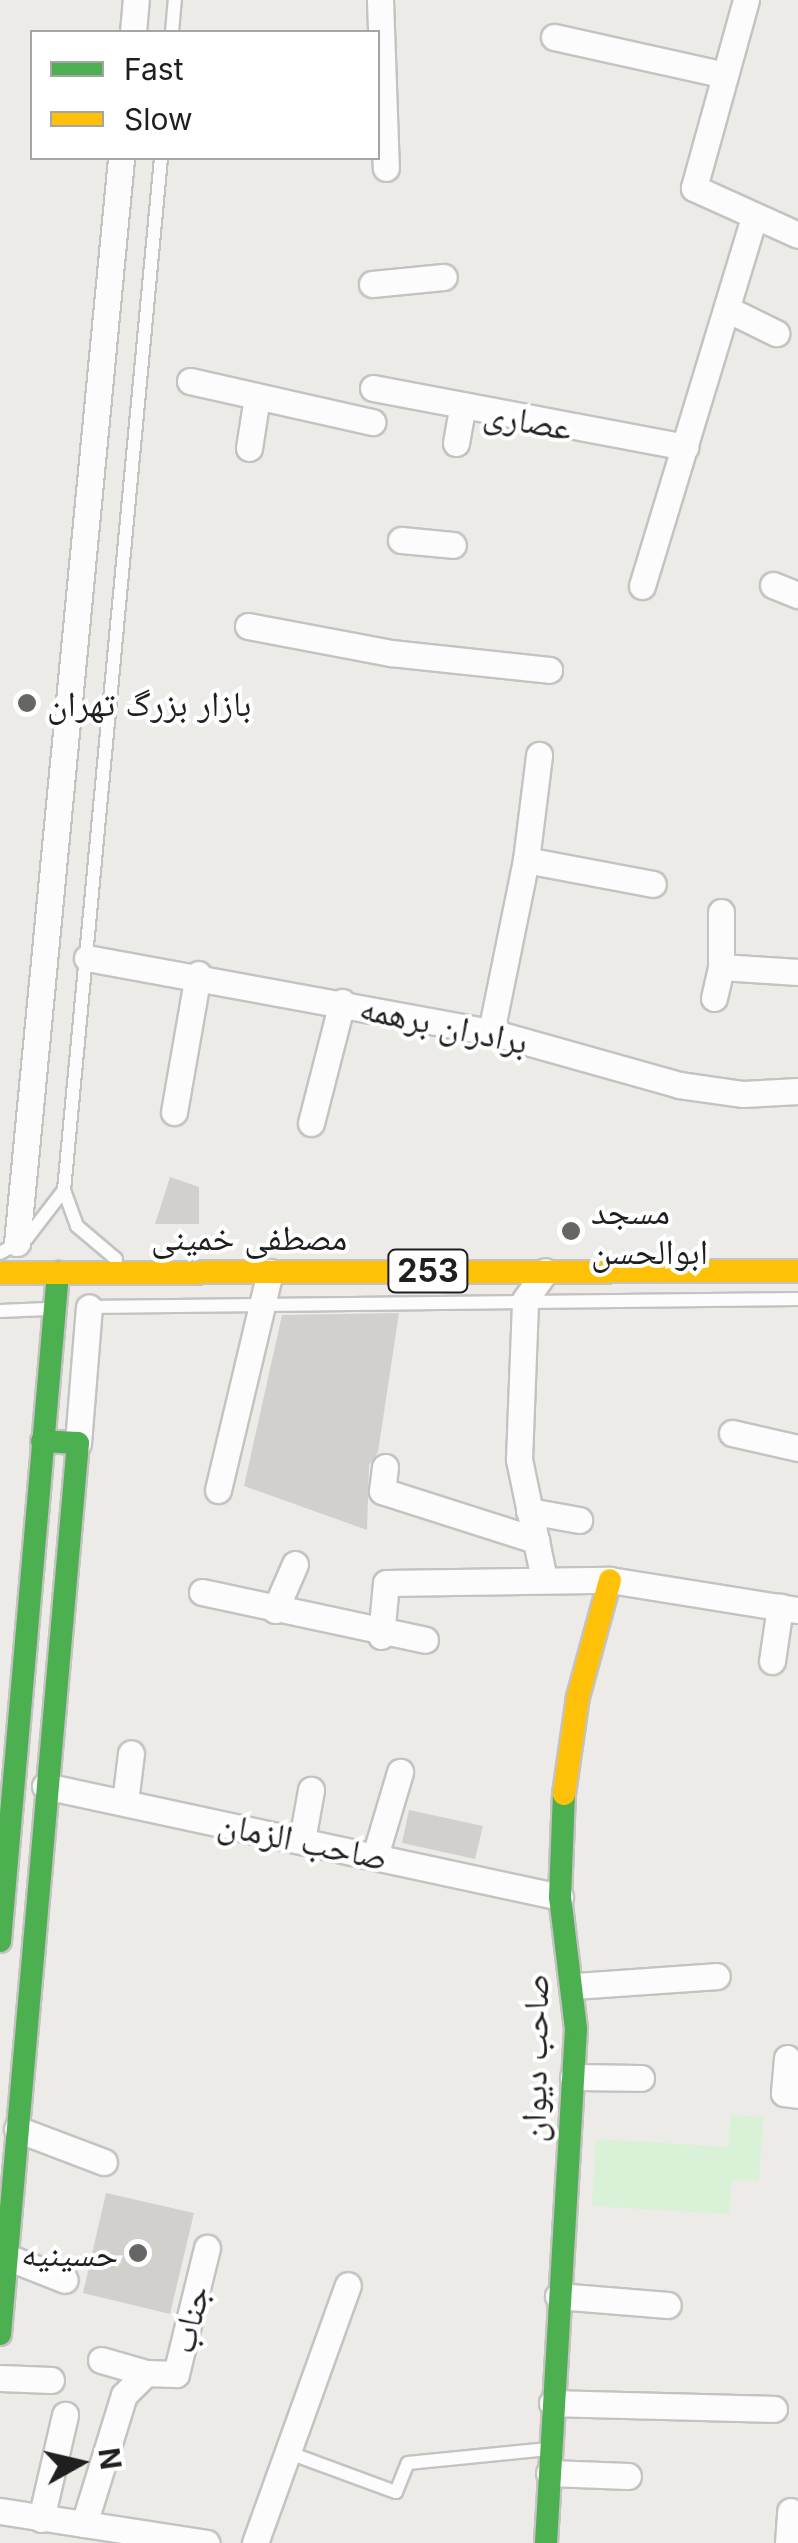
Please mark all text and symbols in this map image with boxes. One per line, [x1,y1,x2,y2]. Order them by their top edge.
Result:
legend [30,30,380,160]
text: Fast [124,51,183,87]
text: Slow [124,101,193,137]
street label: عصاری [481,392,575,448]
place label: بازار بزرگ تهران [47,682,251,724]
marker: بازار بزرگ تهران [16,692,38,714]
street label: برادران برهمه [356,986,532,1062]
place label: مسجد ابوالحسن [591,1190,708,1272]
street label: مصطفی خمینی [151,1216,347,1258]
marker: مسجد ابوالحسن [560,1220,582,1242]
road number: 253 [386,1244,470,1298]
street label: صاحب الزمان [214,1802,392,1878]
street label: صاحب دیوان [512,1973,556,2143]
place label: حسینیه [21,2232,118,2274]
marker: حسینیه [127,2242,149,2264]
street label: جناب [160,2281,218,2357]
north arrow [30,2413,130,2513]
text: N [91,2446,128,2472]

